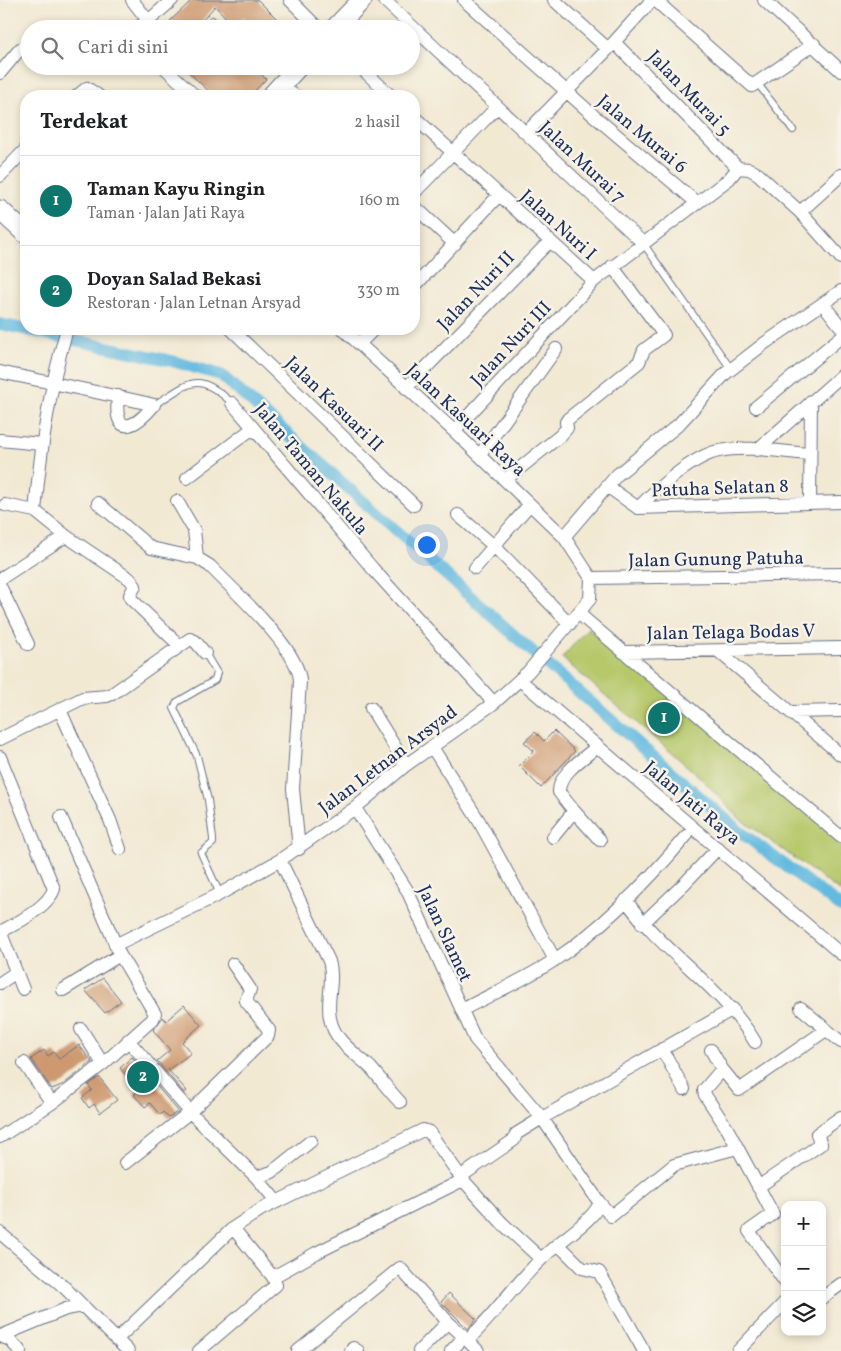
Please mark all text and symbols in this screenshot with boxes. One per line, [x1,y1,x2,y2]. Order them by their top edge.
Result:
search box [20,20,420,75]
icon: search [38,34,66,62]
text: Cari di sini [78,35,169,61]
street label: Jalan Murai 5 [641,45,736,142]
street label: Jalan Murai 6 [591,89,692,180]
text: Terdekat [40,108,128,137]
text: 2 hasil [354,112,400,134]
street label: Jalan Murai 7 [532,115,631,210]
text: Taman Kayu Ringin [87,177,265,203]
street label: Jalan Nuri I [514,184,602,267]
text: 1 [53,190,59,212]
text: 160 m [359,190,400,212]
text: Taman · Jalan Jati Raya [87,203,245,225]
street label: Jalan Nuri II [432,246,521,337]
text: Doyan Salad Bekasi [87,267,262,293]
text: 2 [52,280,60,302]
text: 330 m [357,280,400,302]
text: Restoran · Jalan Letnan Arsyad [87,293,301,315]
street label: Jalan Nuri III [465,296,558,393]
street label: Jalan Kasuari II [279,351,389,458]
street label: Jalan Kasuari Raya [400,358,531,483]
street label: Jalan Taman Nakula [247,397,374,541]
street label: Patuha Selatan 8 [651,474,789,504]
your location [414,532,440,558]
street label: Jalan Gunung Patuha [628,545,804,575]
street label: Jalan Telaga Bodas V [646,619,816,647]
pin: 1 [648,699,680,737]
street label: Jalan Letnan Arsyad [313,700,463,821]
street label: Jalan Jati Raya [638,755,746,852]
street label: Jalan Slamet [410,881,478,987]
pin: 2 [127,1058,159,1096]
map controls [781,1201,826,1336]
button: + [781,1201,826,1246]
button: − [781,1246,826,1291]
button: layers [781,1291,826,1336]

